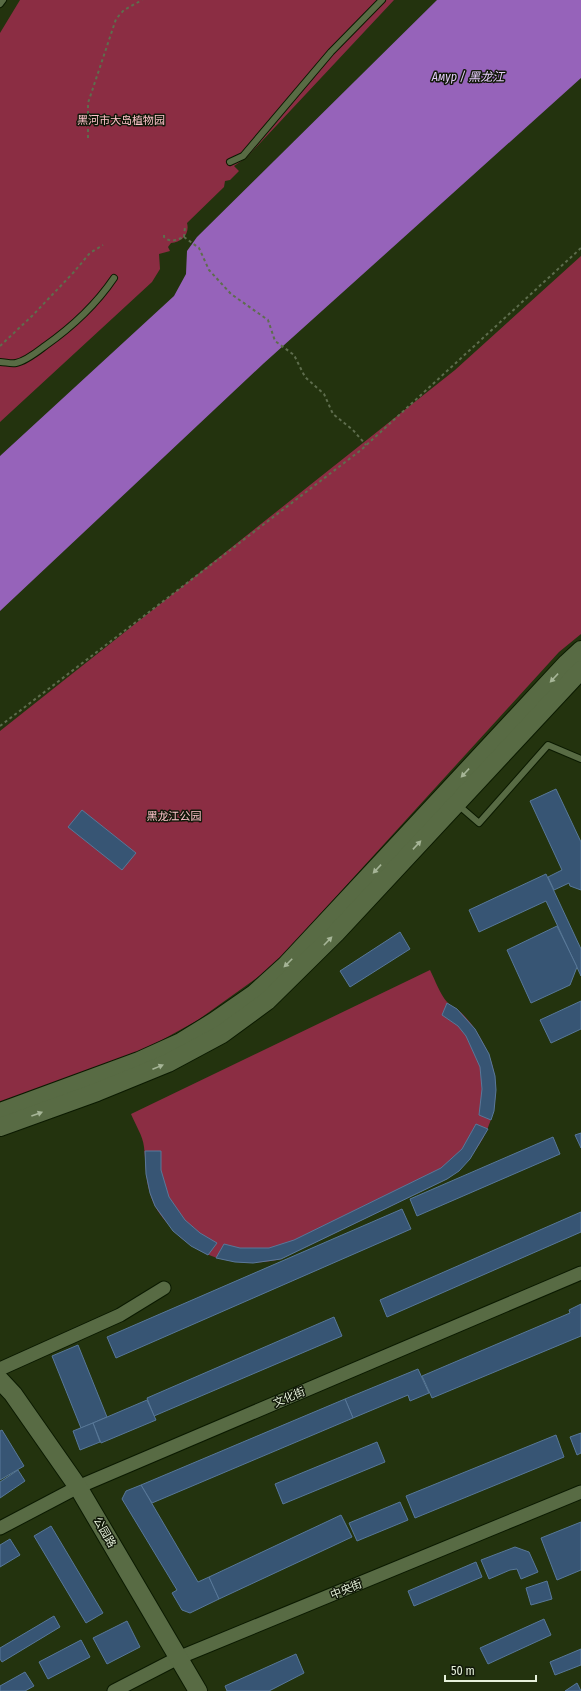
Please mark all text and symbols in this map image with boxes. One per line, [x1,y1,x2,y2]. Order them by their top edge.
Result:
water label: Амур / 黑龙江 [431,70,506,84]
park label: 黑河市大岛植物园 [77,114,165,127]
one-way arrow [549,673,558,683]
one-way arrow [461,768,470,779]
park label: 黑龙江公园 [147,810,202,823]
one-way arrow [412,840,421,851]
one-way arrow [372,864,382,874]
one-way arrow [323,936,332,945]
one-way arrow [283,958,292,968]
one-way arrow [153,1064,165,1070]
one-way arrow [31,1110,43,1116]
street label: 文化街 [271,1385,307,1410]
street label: 公园路 [91,1515,118,1550]
street label: 中央街 [328,1577,364,1602]
scale bar [445,1657,536,1683]
text: 50 m [451,1664,475,1678]

